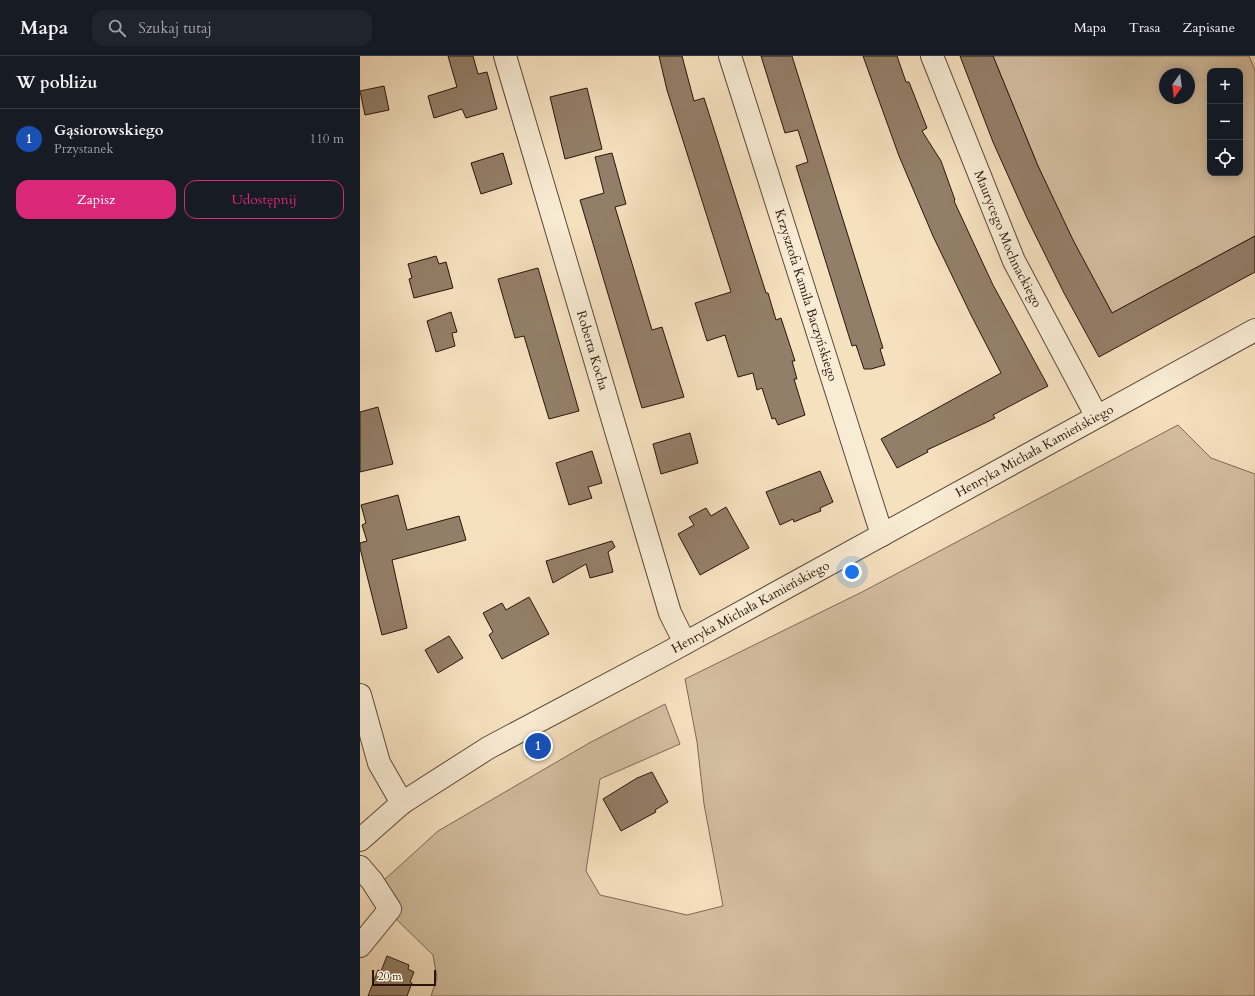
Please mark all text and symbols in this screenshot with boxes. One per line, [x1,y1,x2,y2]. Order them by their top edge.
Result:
search box [92,10,372,46]
text: Mapa [20,15,68,41]
icon: search [106,17,128,39]
text: Szukaj tutaj [138,18,212,38]
text: Mapa [1074,18,1106,37]
text: Trasa [1128,18,1161,37]
text: Zapisane [1183,18,1235,37]
north arrow [1159,68,1195,104]
map controls [1207,68,1243,176]
button: + [1207,68,1243,104]
text: W pobliżu [16,71,97,94]
button: − [1207,104,1243,140]
text: Gąsiorowskiego [54,120,164,140]
text: 1 [26,130,32,148]
text: 110 m [310,130,344,148]
text: Przystanek [54,140,113,158]
button: locate [1207,140,1243,176]
street label: Maurycego Mochnackiego [970,168,1046,311]
button: Zapisz [16,180,176,219]
button: Udostępnij [184,180,344,219]
street label: Krzysztofa Kamila Baczyńskiego [770,207,842,384]
street label: Roberta Kocha [572,308,613,393]
street label: Henryka Michała Kamieńskiego [952,400,1117,502]
street label: Henryka Michała Kamieńskiego [668,556,833,658]
your location [842,562,862,582]
pin: 1 [525,731,551,761]
scale bar [372,968,436,987]
text: 20 m [378,969,402,984]

